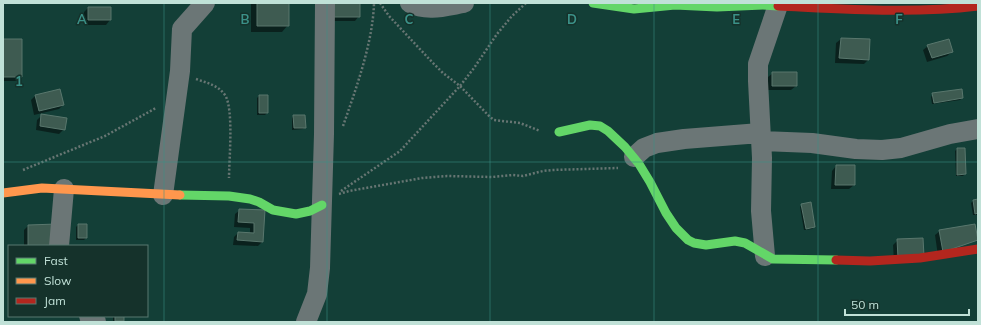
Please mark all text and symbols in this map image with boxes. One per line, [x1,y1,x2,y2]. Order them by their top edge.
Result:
text: A [77,11,87,27]
text: B [241,11,250,27]
text: C [405,11,414,27]
text: D [567,11,577,27]
text: E [732,11,740,27]
text: F [895,11,903,27]
text: 1 [15,73,23,89]
legend [8,245,148,317]
text: Fast [44,253,68,268]
text: Slow [44,273,72,288]
scale bar [845,291,969,317]
text: Jam [44,293,66,308]
text: 50 m [851,297,879,312]

